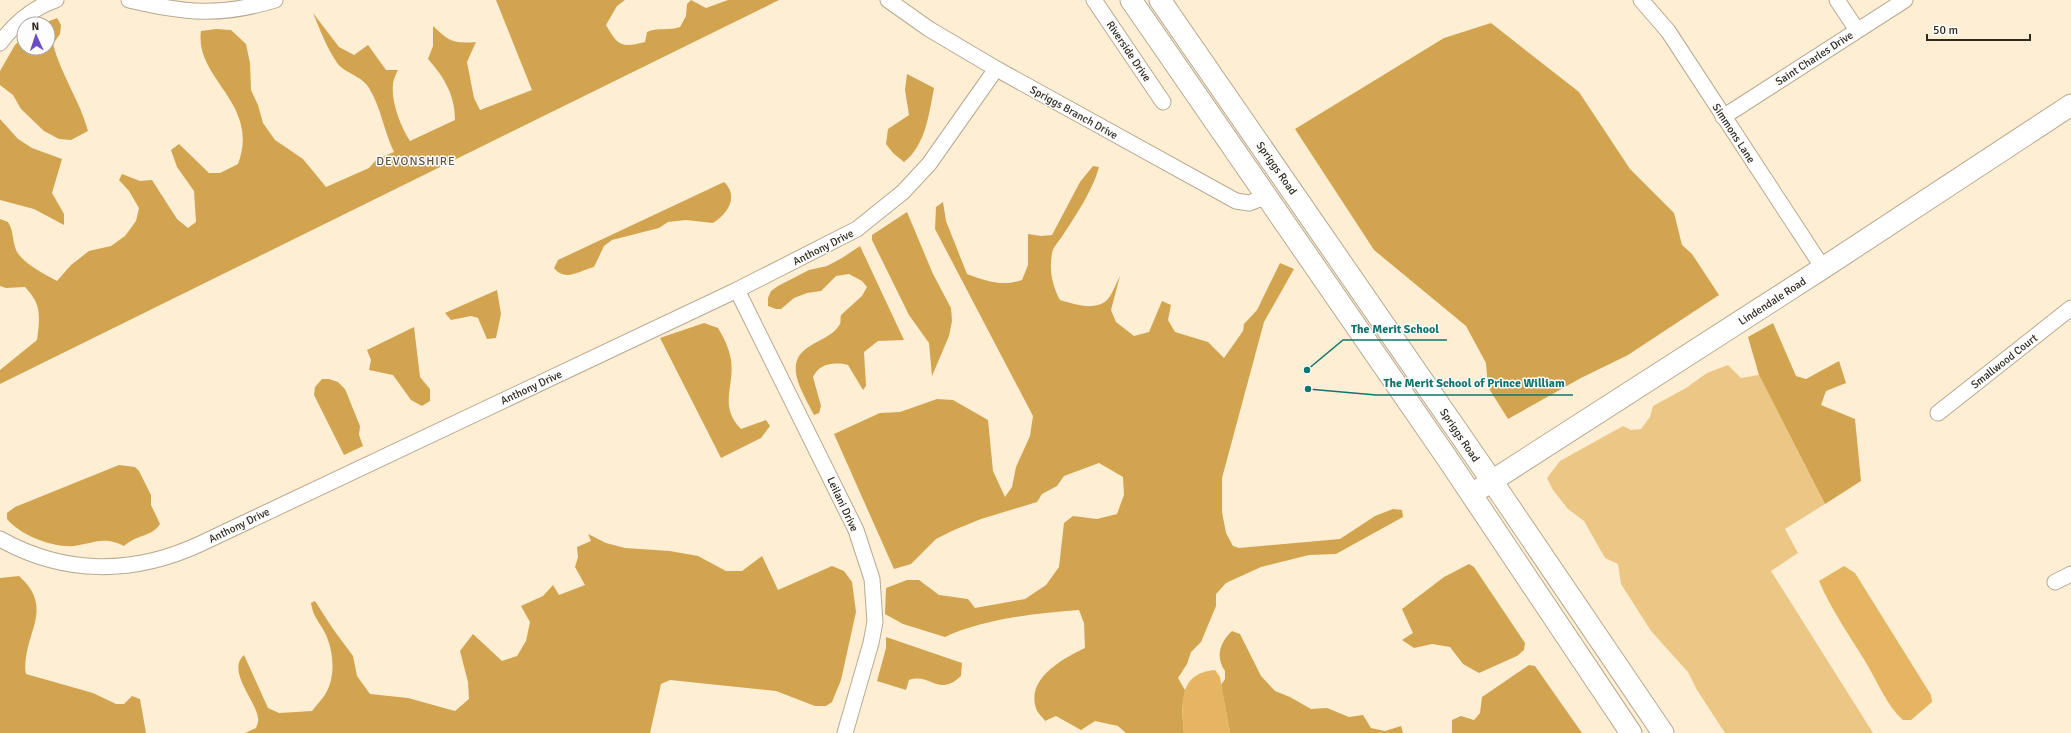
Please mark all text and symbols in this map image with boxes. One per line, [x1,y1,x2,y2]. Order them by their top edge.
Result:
north arrow [16,16,56,56]
scale bar [1927,16,2030,42]
street label: Riverside Drive [1104,19,1154,84]
text: N [31,20,40,33]
text: 50 m [1933,23,1958,38]
street label: Saint Charles Drive [1773,29,1855,88]
street label: Spriggs Branch Drive [1028,83,1120,142]
street label: Simmons Lane [1710,101,1758,165]
street label: Spriggs Road [1254,139,1300,197]
district label: DEVONSHIRE [376,154,456,169]
street label: Anthony Drive [791,227,856,268]
street label: Lindendale Road [1736,275,1809,328]
callout: The Merit School [1343,316,1447,340]
text: The Merit School [1351,322,1439,337]
street label: Smallwood Court [1969,331,2040,391]
street label: Anthony Drive [498,368,564,407]
callout: The Merit School of Prince William [1376,371,1573,395]
text: The Merit School of Prince William [1383,376,1565,391]
street label: Spriggs Road [1437,406,1482,465]
street label: Leilani Drive [824,475,861,534]
street label: Anthony Drive [207,505,272,546]

